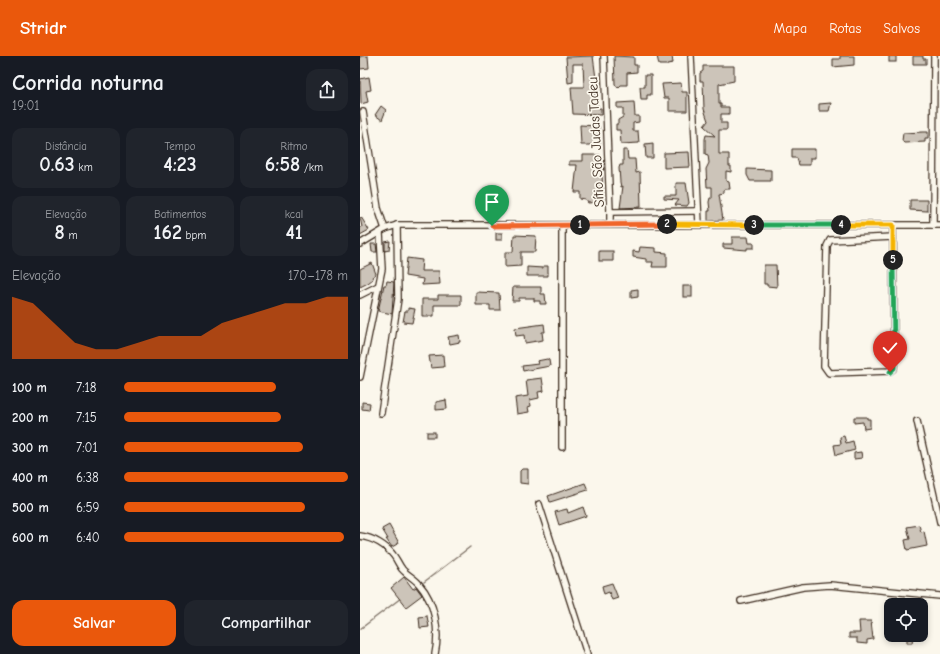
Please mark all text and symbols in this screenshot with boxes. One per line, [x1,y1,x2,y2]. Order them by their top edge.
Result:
text: Stridr [20,17,66,39]
text: Mapa [774,20,807,37]
text: Rotas [829,20,861,37]
text: Salvos [883,20,920,37]
button: share [306,69,348,111]
text: Corrida noturna [12,70,164,96]
street label: Sítio São Judas Tadeu [584,76,608,208]
text: 19:01 [12,98,39,113]
text: Distância [45,140,87,153]
text: Tempo [164,140,196,153]
text: Ritmo [280,140,308,153]
text: 0.63 [39,153,75,176]
text: 4:23 [163,153,197,176]
text: 6:58 [265,153,300,176]
text: km [75,161,93,174]
text: /km [300,161,323,174]
pin [475,185,509,226]
icon: arrive [481,191,503,213]
text: Elevação [45,208,87,221]
text: Batimentos [154,208,206,221]
text: kcal [285,208,303,221]
pin: 2 [657,214,677,234]
pin: 1 [570,215,590,235]
pin: 3 [744,215,764,235]
pin: 4 [831,215,851,235]
text: 2 [664,217,670,230]
text: 1 [578,218,582,231]
text: 3 [751,218,757,231]
text: 4 [838,218,844,231]
text: 8 [54,221,65,244]
text: 162 [154,221,182,244]
text: 41 [285,221,303,244]
text: m [65,229,78,242]
text: bpm [182,229,206,242]
pin: 5 [883,250,903,270]
text: 5 [890,253,896,266]
text: Elevação [12,268,61,283]
text: 170–178 m [288,268,348,283]
pin [873,331,907,372]
icon: check [879,337,901,359]
text: 100 m [12,380,47,395]
text: 7:18 [76,380,96,395]
text: 200 m [12,410,48,425]
text: 7:15 [76,410,97,425]
text: 300 m [12,440,48,455]
text: 7:01 [76,440,98,455]
text: 400 m [12,470,48,485]
text: 6:38 [76,470,99,485]
text: 500 m [12,500,49,515]
text: 6:59 [76,500,99,515]
text: 600 m [12,530,49,545]
text: 6:40 [76,530,100,545]
map controls [884,598,928,642]
button: locate [884,598,928,642]
button: Salvar [12,600,176,646]
button: Compartilhar [184,600,348,646]

